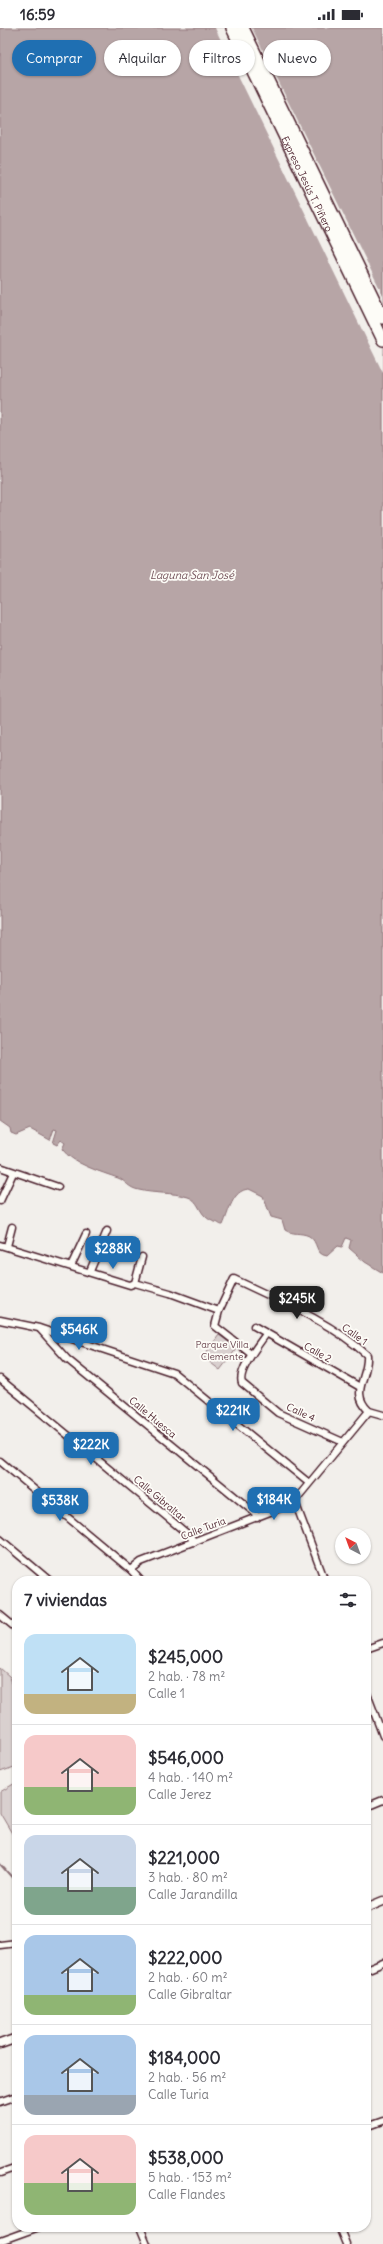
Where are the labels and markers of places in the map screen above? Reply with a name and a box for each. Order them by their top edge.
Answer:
pin: $288K [85,1236,141,1270]
pin: $245K [269,1286,325,1320]
pin: $546K [51,1317,107,1351]
pin: $221K [205,1398,261,1432]
pin: $222K [63,1432,119,1466]
pin: $184K [246,1487,302,1521]
pin: $538K [32,1488,88,1522]

